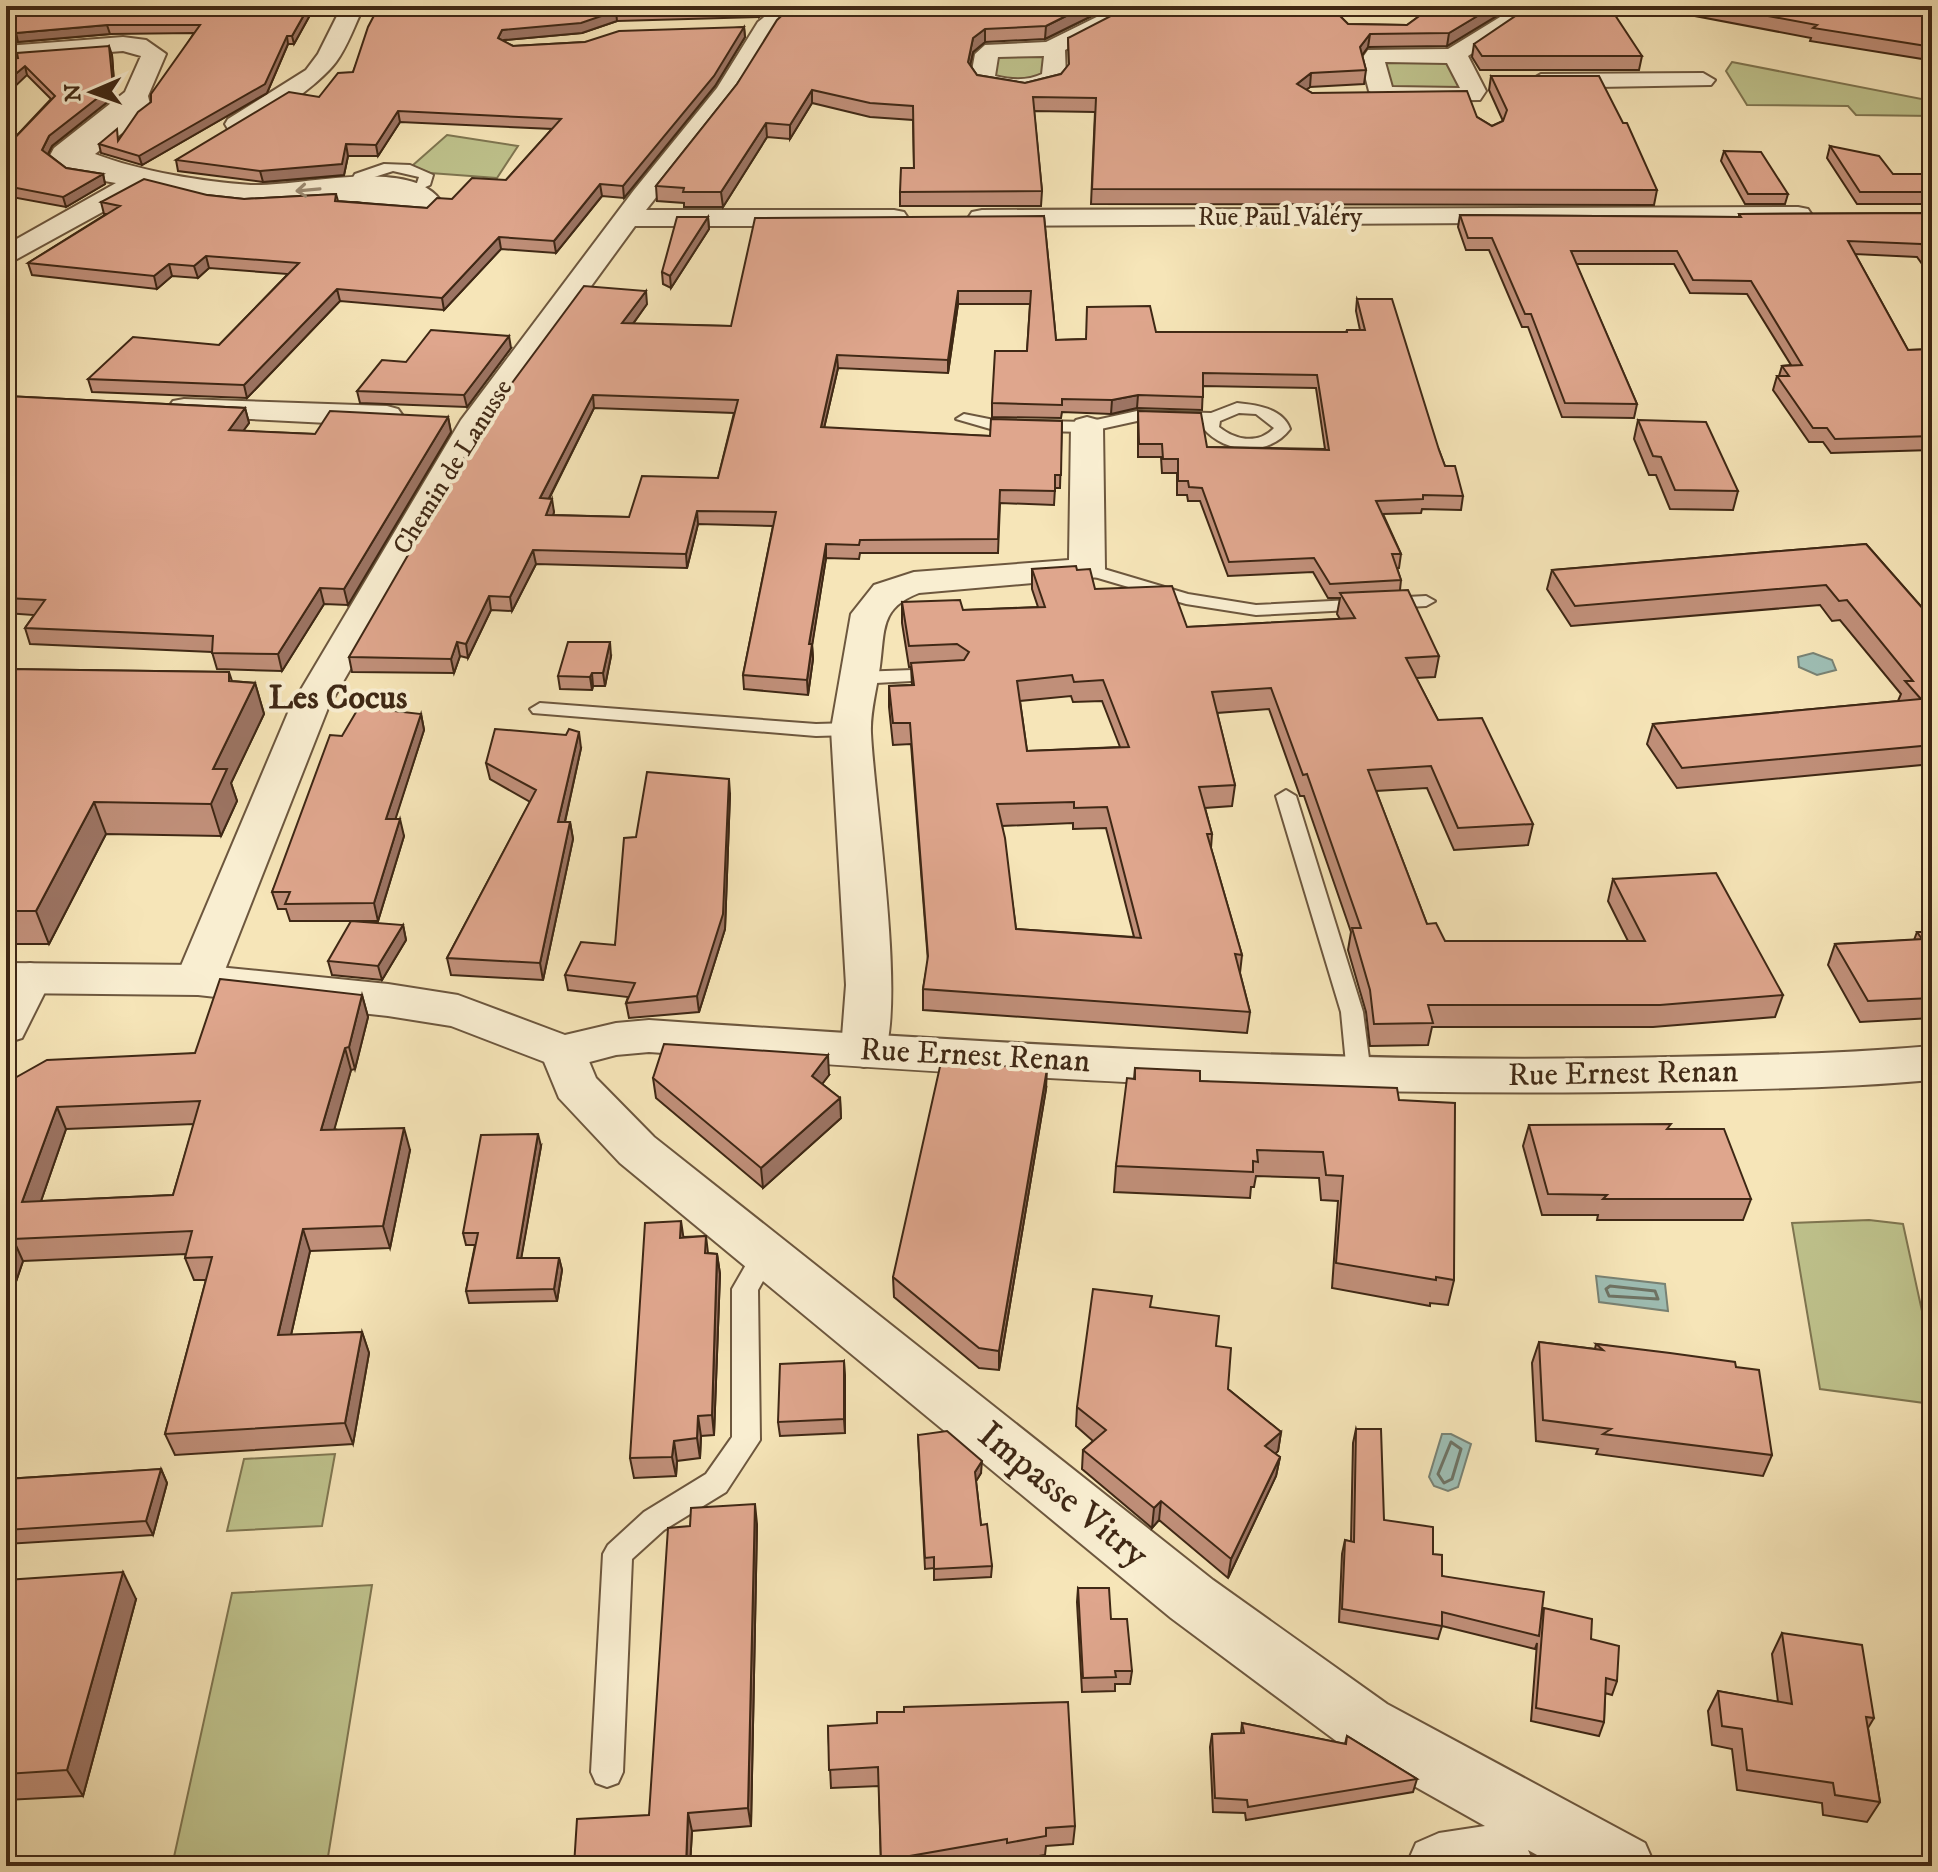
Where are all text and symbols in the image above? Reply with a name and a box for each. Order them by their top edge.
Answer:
north arrow [52,52,132,132]
text: N [60,83,87,102]
one-way arrow [295,182,322,197]
street label: Rue Paul Valéry [1198,201,1363,234]
street label: Chemin de Lanusse [386,373,520,561]
district label: Les Cocus [269,677,407,719]
street label: Rue Ernest Renan [859,1030,1091,1082]
street label: Rue Ernest Renan [1507,1052,1739,1096]
street label: Impasse Vitry [968,1411,1159,1579]

